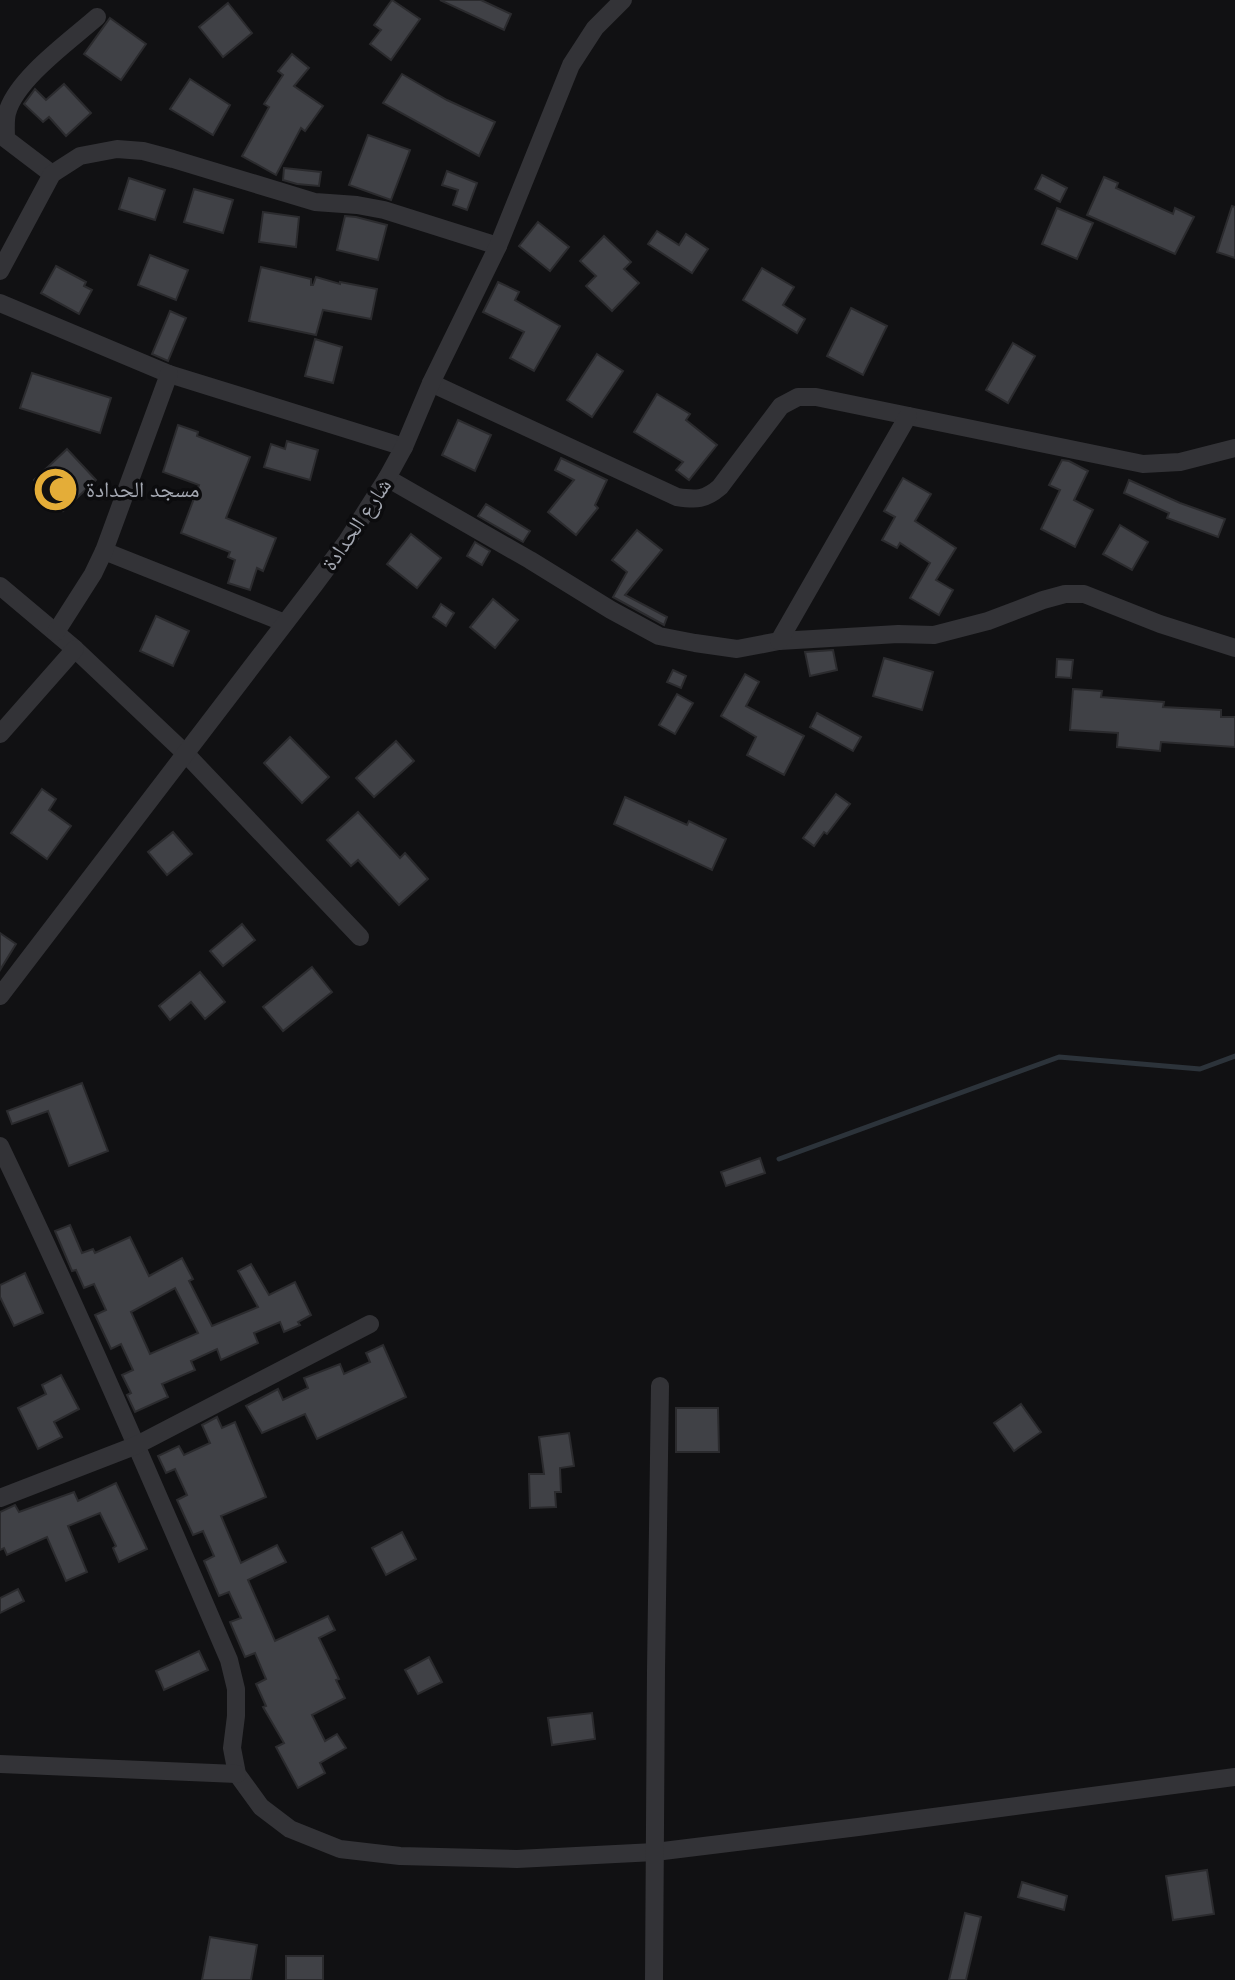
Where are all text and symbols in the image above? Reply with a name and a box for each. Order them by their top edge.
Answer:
mosque icon: مسجد الحدادة [31,465,79,513]
street label: شارع الحدادة [316,473,397,576]
place label: مسجد الحدادة [86,476,200,502]

